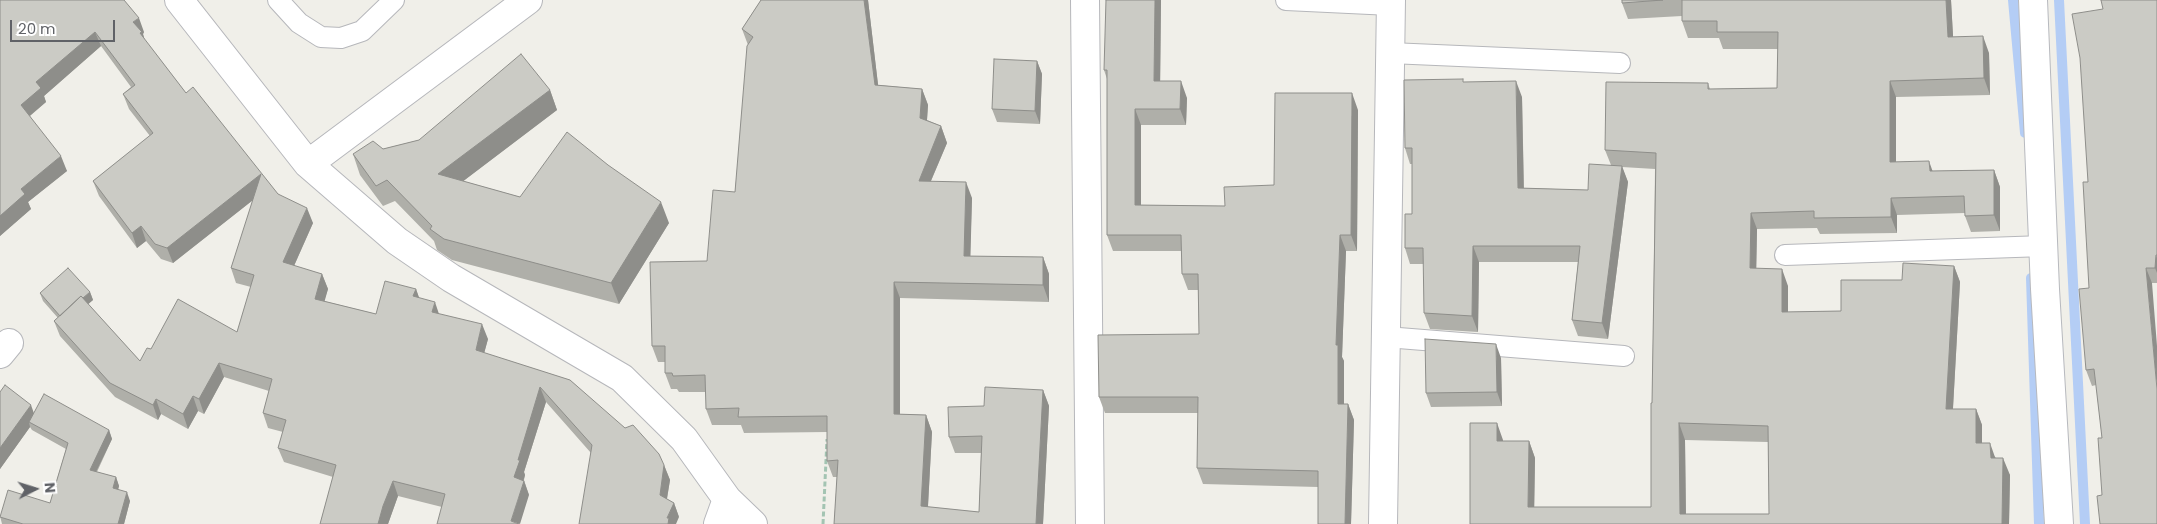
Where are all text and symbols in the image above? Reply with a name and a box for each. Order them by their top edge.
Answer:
scale bar [12,10,118,42]
text: 20 m [18,18,56,39]
north arrow [10,464,60,514]
text: N [40,482,60,494]

